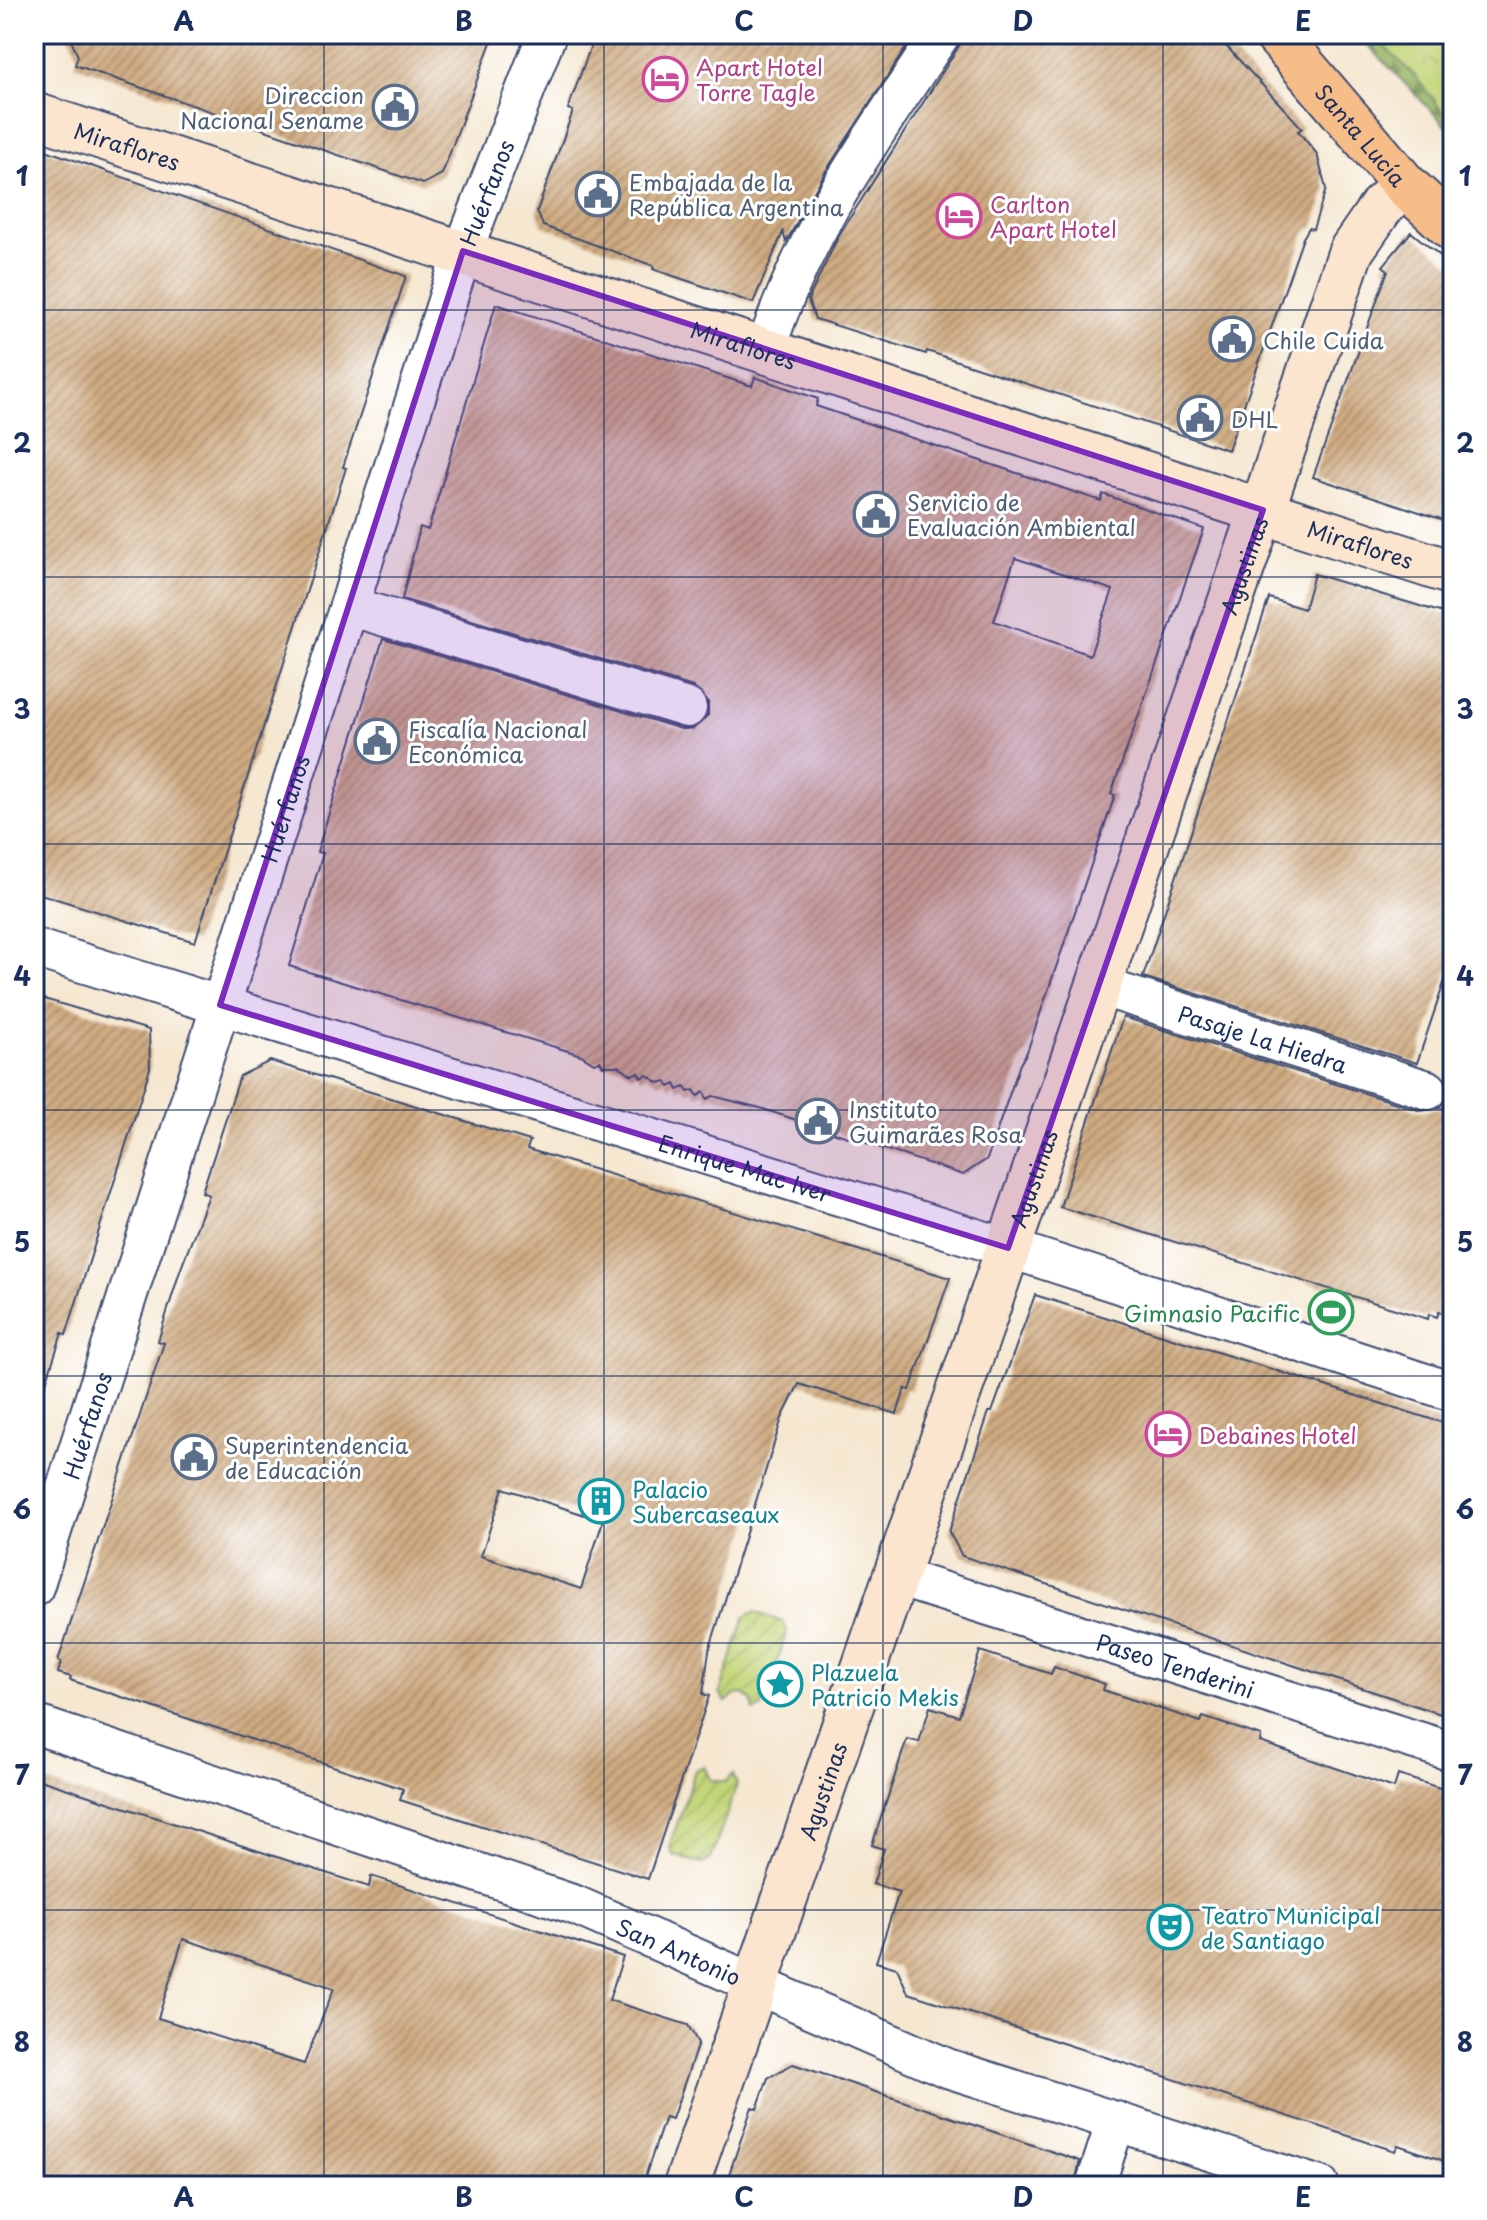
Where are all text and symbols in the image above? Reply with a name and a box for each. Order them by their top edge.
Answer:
text: A [174,1,194,40]
text: B [455,1,473,40]
text: C [734,1,754,40]
text: D [1013,1,1033,40]
text: E [1295,1,1311,40]
place label: Apart Hotel Torre Tagle [696,50,823,108]
hotel icon: Apart Hotel Torre Tagle [641,55,689,103]
street label: Santa Lucía [1308,76,1415,193]
place label: Direccion Nacional Sename [180,78,364,136]
public building icon: Direccion Nacional Sename [371,83,419,131]
street label: Miraflores [70,113,184,178]
street label: Huérfanos [450,134,521,250]
text: 1 [16,156,28,195]
text: 1 [1459,156,1471,195]
place label: Embajada de la República Argentina [629,165,844,223]
public building icon: Embajada de la República Argentina [574,170,622,218]
place label: Carlton Apart Hotel [990,187,1117,245]
hotel icon: Carlton Apart Hotel [935,192,983,240]
street label: Miraflores [687,312,801,377]
public building icon: Chile Cuida [1208,315,1256,363]
place label: Chile Cuida [1263,323,1384,356]
public building icon: DHL [1176,394,1224,442]
place label: DHL [1231,402,1278,435]
text: 2 [13,423,31,462]
text: 2 [1456,423,1474,462]
place label: Servicio de Evaluación Ambiental [907,485,1136,543]
public building icon: Servicio de Evaluación Ambiental [852,490,900,538]
street label: Miraflores [1303,511,1418,576]
street label: Agustinas [1211,512,1275,619]
text: 3 [13,689,31,728]
text: 3 [1456,689,1474,728]
place label: Fiscalía Nacional Económica [408,712,587,770]
public building icon: Fiscalía Nacional Económica [353,717,401,765]
street label: Huérfanos [251,750,317,866]
text: 4 [13,956,31,995]
text: 4 [1456,956,1474,995]
street label: Pasaje La Hiedra [1174,996,1352,1080]
place label: Instituto Guimarães Rosa [849,1092,1023,1150]
public building icon: Instituto Guimarães Rosa [794,1097,842,1145]
street label: Agustinas [1000,1124,1065,1231]
street label: Enrique Mac Iver [655,1125,835,1209]
text: 5 [14,1222,30,1261]
text: 5 [1457,1222,1473,1261]
sports icon: Gimnasio Pacific [1307,1288,1355,1336]
place label: Gimnasio Pacific [1124,1296,1300,1329]
street label: Huérfanos [53,1367,119,1483]
hotel icon: Debaines Hotel [1144,1410,1192,1458]
place label: Debaines Hotel [1199,1418,1357,1451]
place label: Superintendencia de Educación [225,1428,409,1486]
public building icon: Superintendencia de Educación [170,1433,218,1481]
place label: Palacio Subercaseaux [632,1472,779,1530]
building icon: Palacio Subercaseaux [577,1477,625,1525]
text: 6 [13,1489,31,1528]
text: 6 [1456,1489,1474,1528]
street label: Paseo Tenderini [1092,1624,1259,1705]
place label: Plazuela Patricio Mekis [811,1655,959,1713]
place icon: Plazuela Patricio Mekis [756,1660,804,1708]
street label: Agustinas [790,1737,854,1844]
text: 7 [15,1755,30,1794]
text: 7 [1458,1755,1473,1794]
place label: Teatro Municipal de Santiago [1201,1898,1380,1956]
theatre icon: Teatro Municipal de Santiago [1146,1903,1194,1951]
street label: San Antonio [611,1909,747,1992]
text: 8 [14,2022,30,2061]
text: 8 [1457,2022,1473,2061]
text: A [174,2177,194,2216]
text: B [455,2177,473,2216]
text: C [734,2177,754,2216]
text: D [1013,2177,1033,2216]
text: E [1295,2177,1311,2216]

